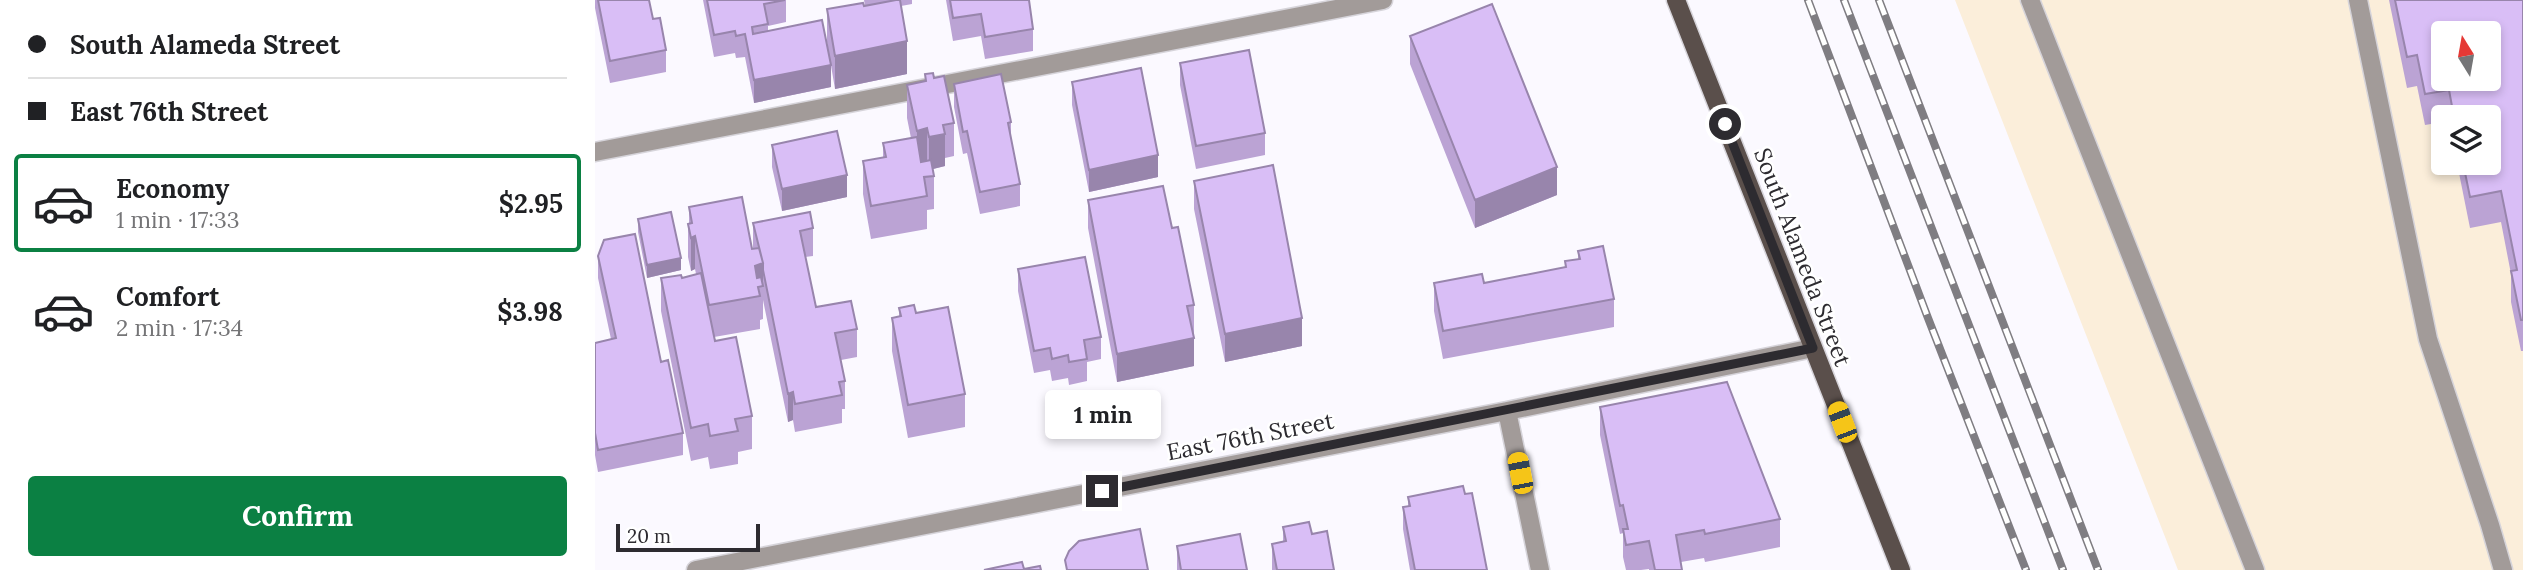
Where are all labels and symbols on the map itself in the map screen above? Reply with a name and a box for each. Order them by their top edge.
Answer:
north arrow [2431,21,2501,91]
route start [1709,108,1741,140]
street label: South Alameda Street [1748,144,1858,370]
callout: 1 min [1044,390,1160,438]
car [1825,399,1860,445]
street label: East 76th Street [1164,406,1336,466]
car [1506,450,1535,496]
route end [1086,475,1118,507]
scale bar [616,521,759,553]

